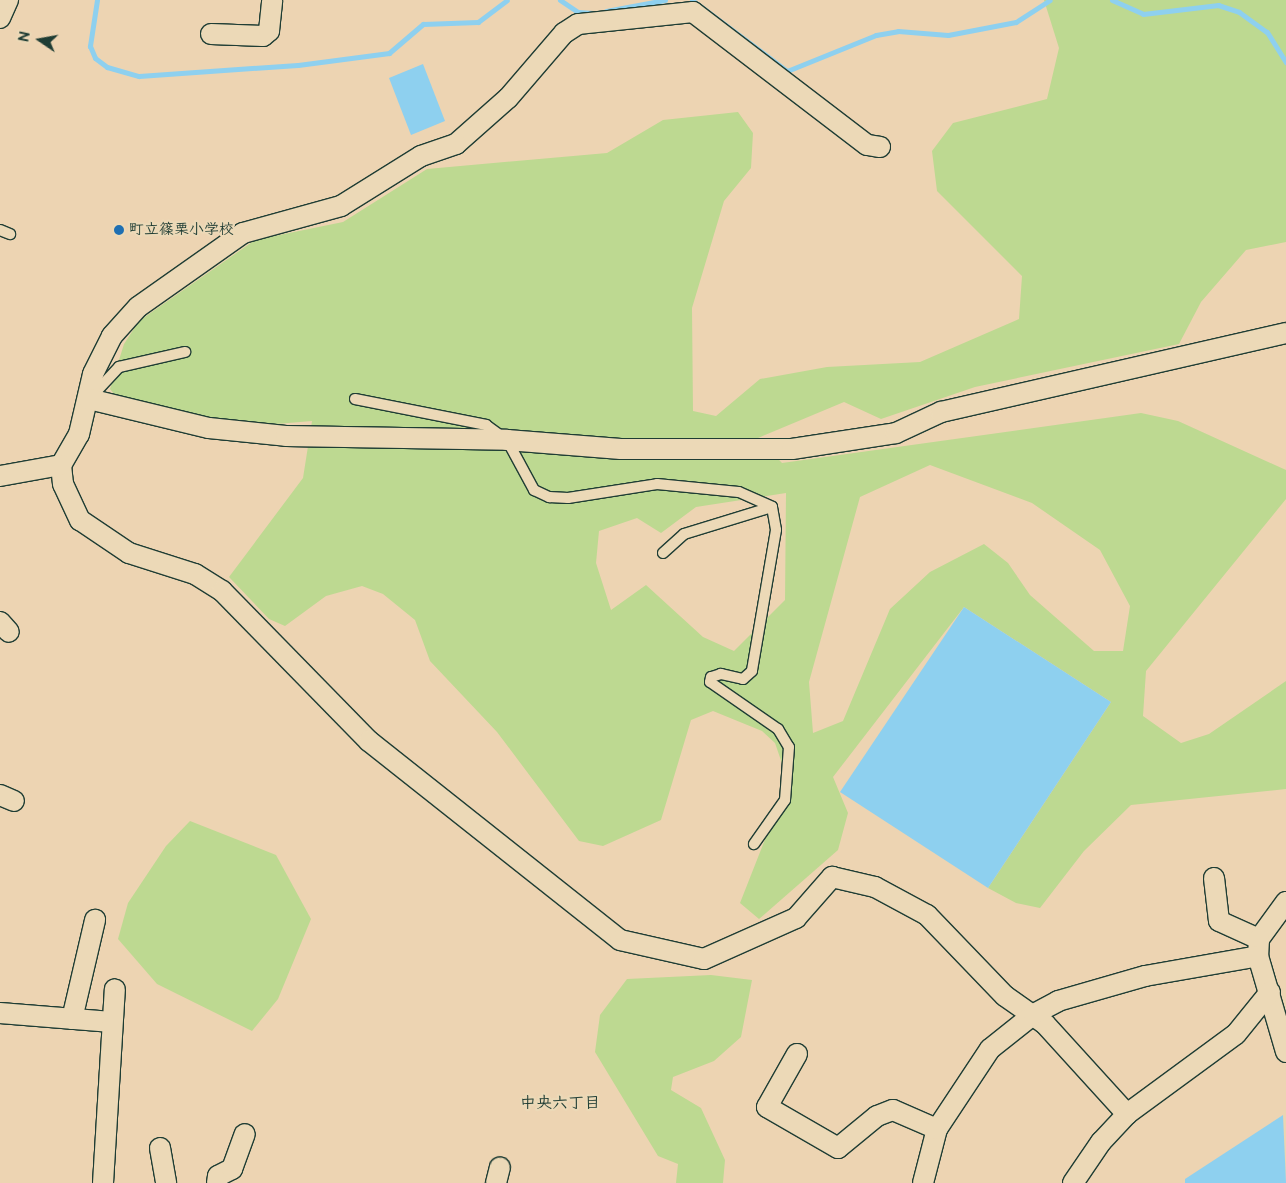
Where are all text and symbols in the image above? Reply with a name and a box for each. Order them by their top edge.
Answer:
north arrow [15,15,65,65]
text: N [15,30,34,44]
place label: 町立篠栗小学校 [129,221,234,239]
marker: 町立篠栗小学校 [113,224,125,236]
district label: 中央六丁目 [520,1094,600,1114]

